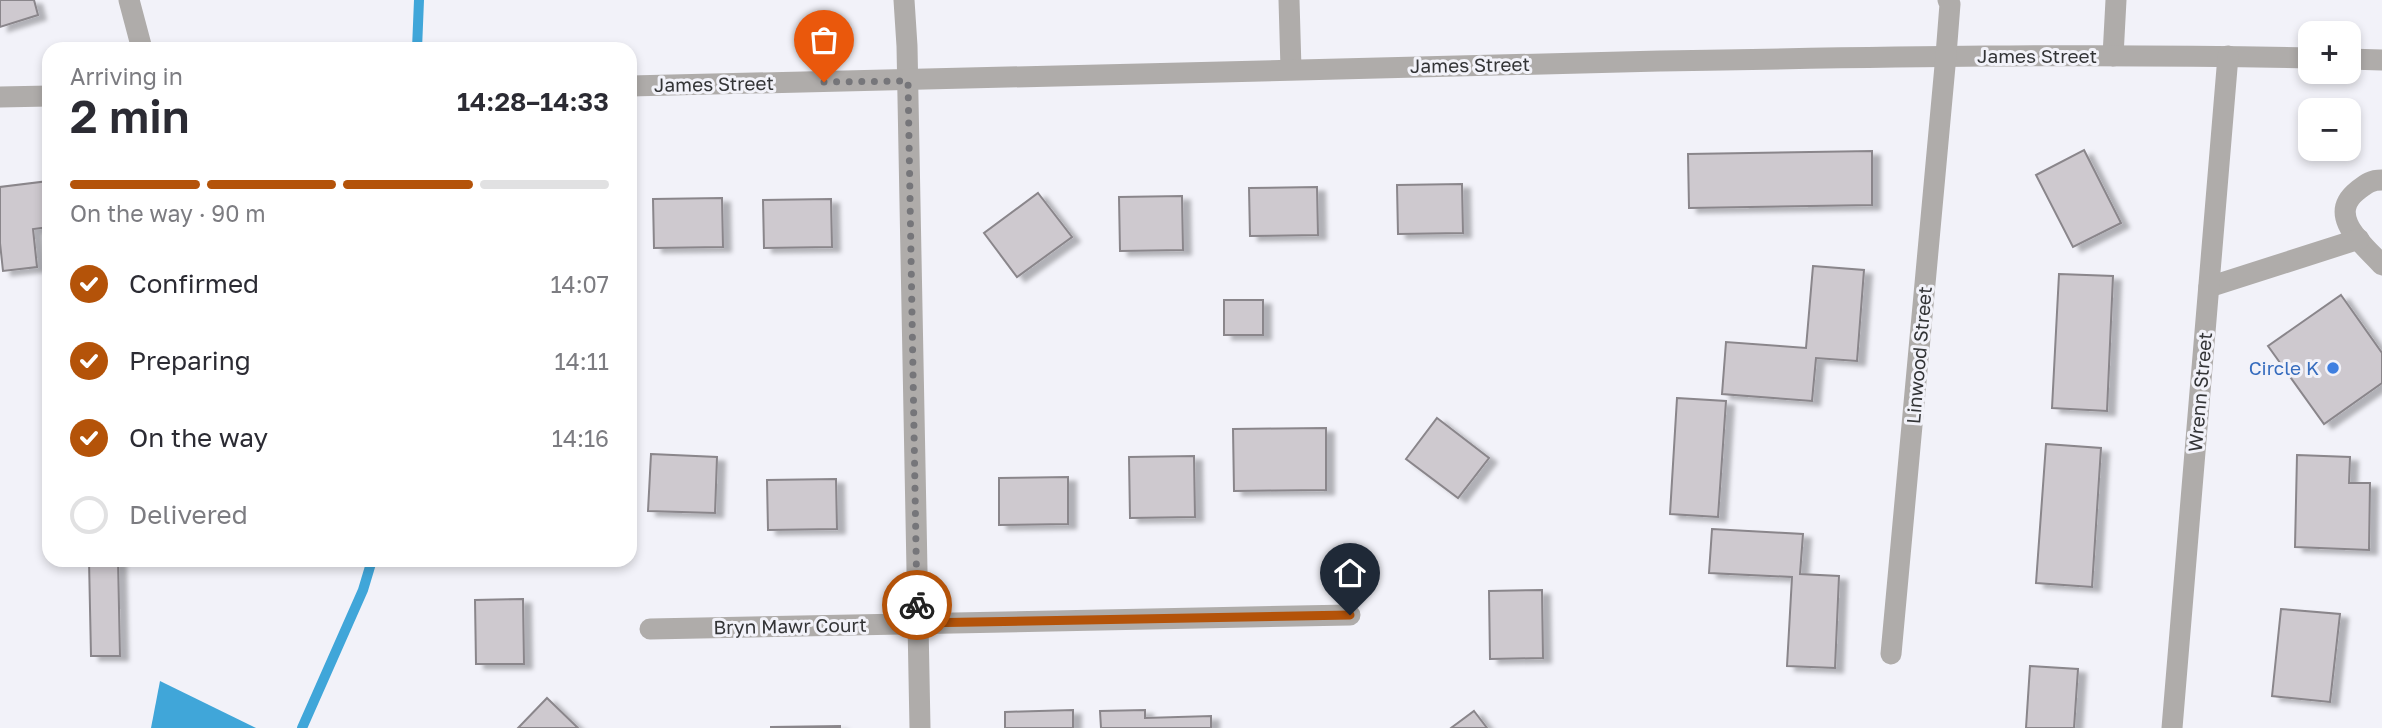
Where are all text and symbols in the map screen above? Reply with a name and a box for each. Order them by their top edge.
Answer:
pin [794,10,854,82]
icon: bag [805,21,843,59]
map controls [2298,21,2361,161]
button: + [2298,21,2361,84]
street label: James Street [1977,44,2097,67]
street label: James Street [1410,52,1530,77]
text: Arriving in [70,62,183,90]
street label: James Street [654,71,774,96]
text: 14:28–14:33 [457,86,609,117]
text: 2 min [70,88,190,143]
button: − [2298,98,2361,161]
text: On the way · 90 m [70,199,266,227]
icon: check [70,265,108,303]
text: Confirmed [129,268,259,299]
text: 14:07 [550,270,609,298]
street label: Linwood Street [1901,285,1936,425]
street label: Wrenn Street [2183,331,2216,453]
icon: check [70,342,108,380]
text: Preparing [129,345,251,376]
text: 14:11 [555,347,609,375]
place label: Circle K [2249,356,2319,379]
marker: Circle K [2325,360,2341,376]
icon: check [70,419,108,457]
text: On the way [129,422,268,453]
text: 14:16 [552,424,609,452]
text: Delivered [129,499,248,530]
pin [1320,543,1380,615]
icon: home [1331,554,1369,592]
courier [882,570,952,640]
icon: bike [898,586,936,624]
street label: Bryn Mawr Court [713,613,867,638]

